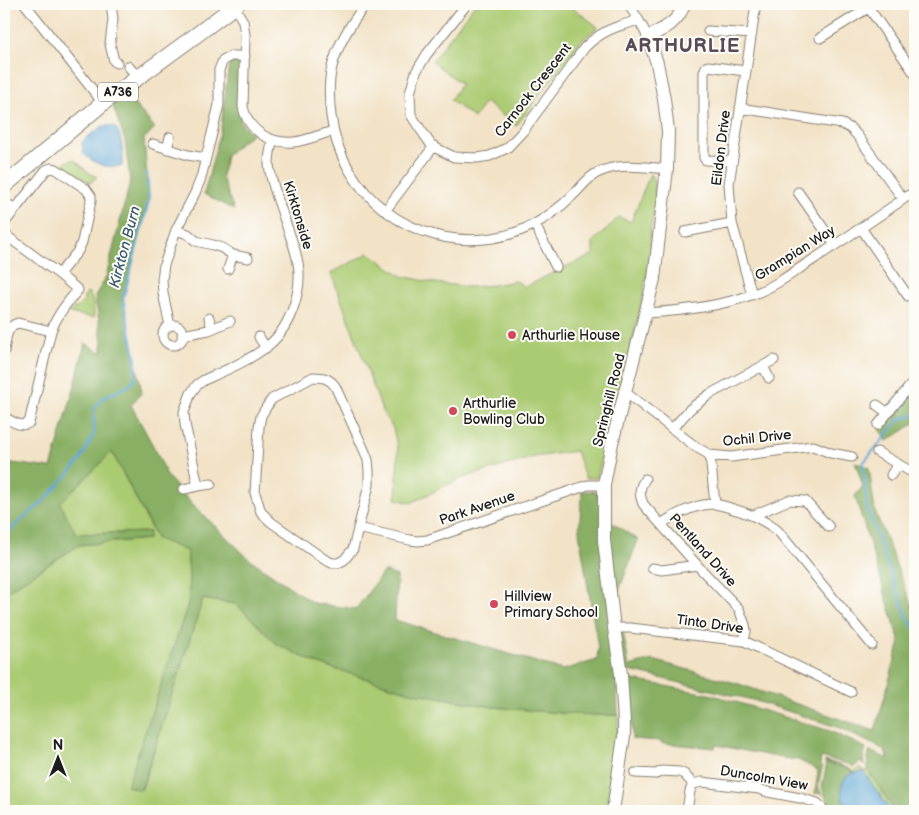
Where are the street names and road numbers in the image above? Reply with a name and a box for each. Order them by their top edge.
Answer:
street label: Carnock Crescent [491,39,575,140]
road number: A736 [98,82,138,101]
street label: Eildon Drive [708,109,734,187]
street label: Kirktonside [280,179,316,251]
street label: Grampian Way [752,221,839,284]
street label: Springhill Road [589,351,629,449]
street label: Ochil Drive [722,426,792,450]
street label: Park Avenue [437,487,517,529]
street label: Pentland Drive [666,510,740,590]
street label: Tinto Drive [675,611,745,637]
street label: Duncolm View [719,762,810,794]

